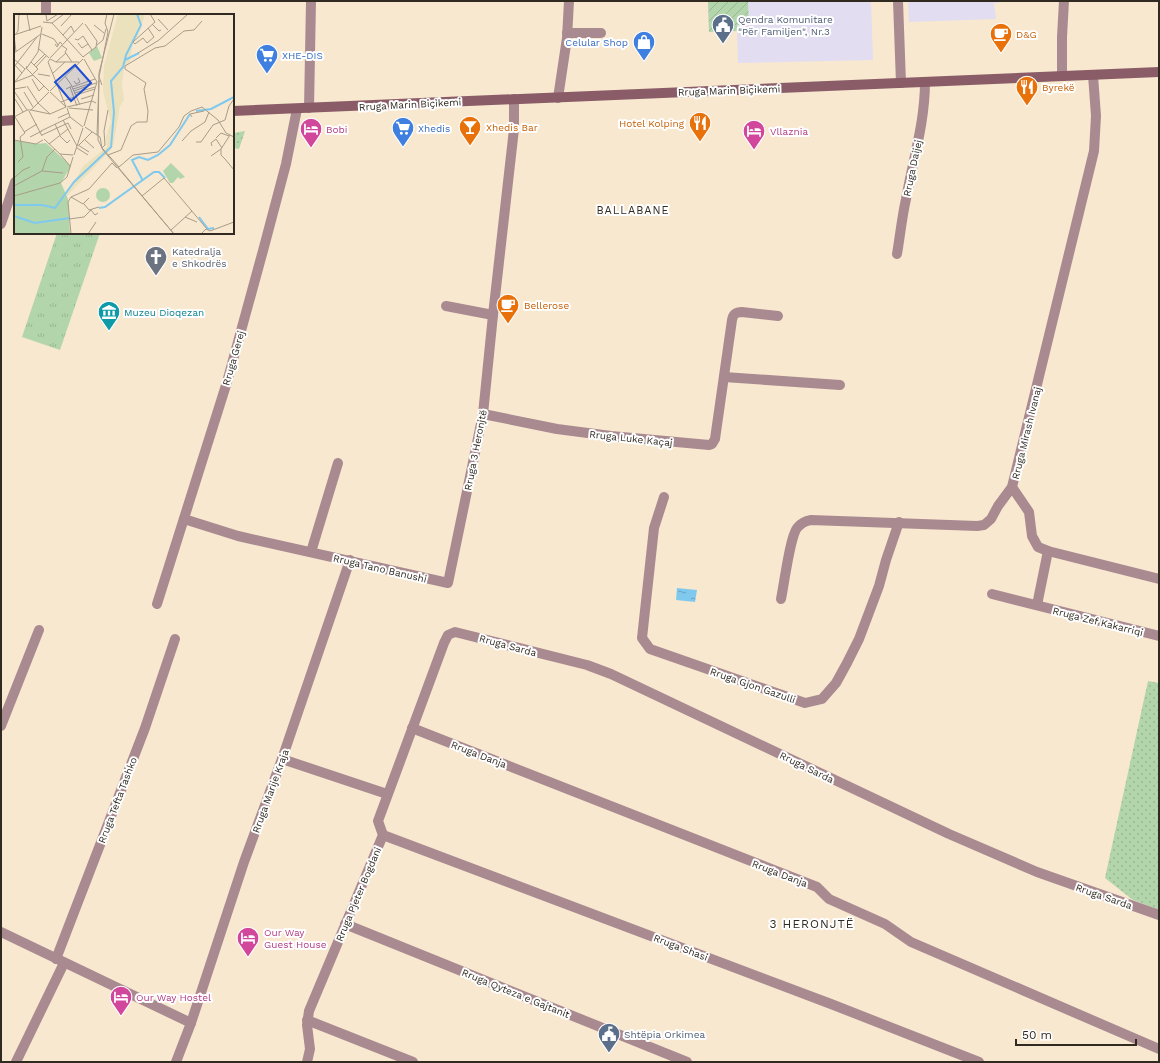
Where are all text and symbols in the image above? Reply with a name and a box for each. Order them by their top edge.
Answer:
public building icon: Qendra Komunitare "Për Familjen", Nr.3 [710,12,736,45]
inset map [14,14,234,234]
place label: Qendra Komunitare "Për Familjen", Nr.3 [738,14,833,37]
cafe icon: D&G [988,21,1014,54]
shop icon: Celular Shop [631,29,657,62]
place label: D&G [1016,29,1037,40]
place label: Celular Shop [565,37,628,48]
supermarket icon: XHE-DIS [254,42,280,75]
place label: XHE-DIS [282,50,323,61]
restaurant icon: Byrekë [1014,74,1040,107]
place label: Byrekë [1042,82,1075,93]
street label: Rruga Marin Biçikemi [678,83,780,98]
street label: Rruga Marin Biçikemi [359,96,461,113]
restaurant icon: Hotel Kolping [687,110,713,143]
bar icon: Xhedis Bar [457,114,483,147]
supermarket icon: Xhedis [390,115,416,148]
hotel icon: Bobi [298,116,324,149]
place label: Hotel Kolping [619,118,685,129]
hotel icon: Vllaznia [741,118,767,151]
place label: Xhedis Bar [486,122,538,133]
place label: Xhedis [418,123,450,134]
place label: Bobi [326,124,347,135]
place label: Vllaznia [770,126,808,137]
street label: Rruga Daijej [901,139,924,197]
district label: BALLABANE [596,204,670,217]
church icon: Katedralja e Shkodrës [143,244,169,277]
place label: Katedralja e Shkodrës [172,246,227,269]
cafe icon: Bellerose [495,292,521,325]
museum icon: Muzeu Dioqezan [96,299,122,332]
place label: Bellerose [524,300,569,311]
place label: Muzeu Dioqezan [124,307,204,318]
street label: Rruga Gerej [220,330,247,387]
street label: Rruga Mirash Ivanaj [1010,386,1043,480]
street label: Rruga 3 Heronjtë [462,409,489,491]
street label: Rruga Luke Kaçaj [589,429,673,448]
street label: Rruga Tano Banushi [332,552,428,585]
street label: Rruga Zef Kakarriqi [1052,605,1144,638]
street label: Rruga Sarda [478,633,538,658]
street label: Rruga Gjon Gazulli [709,666,797,705]
street label: Rruga Danja [450,739,508,770]
street label: Rruga Marije Kraja [250,748,291,835]
street label: Rruga Sarda [778,750,836,785]
street label: Rruga Tefta Tashko [96,756,139,845]
street label: Rruga Pjeter Bogdani [334,845,383,943]
street label: Rruga Danja [751,858,809,889]
street label: Rruga Sarda [1074,882,1134,911]
district label: 3 HERONJTË [770,917,854,931]
hotel icon: Our Way Guest House [235,925,261,958]
place label: Our Way Guest House [264,927,327,950]
street label: Rruga Shasi [652,932,709,963]
street label: Rruga Qyteza e Gajtanit [460,967,572,1020]
hotel icon: Our Way Hostel [108,984,134,1017]
place label: Our Way Hostel [136,992,211,1003]
public building icon: Shtëpia Orkimea [596,1021,622,1054]
scale bar [1016,1021,1136,1047]
text: 50 m [1022,1028,1052,1042]
place label: Shtëpia Orkimea [624,1029,705,1040]

